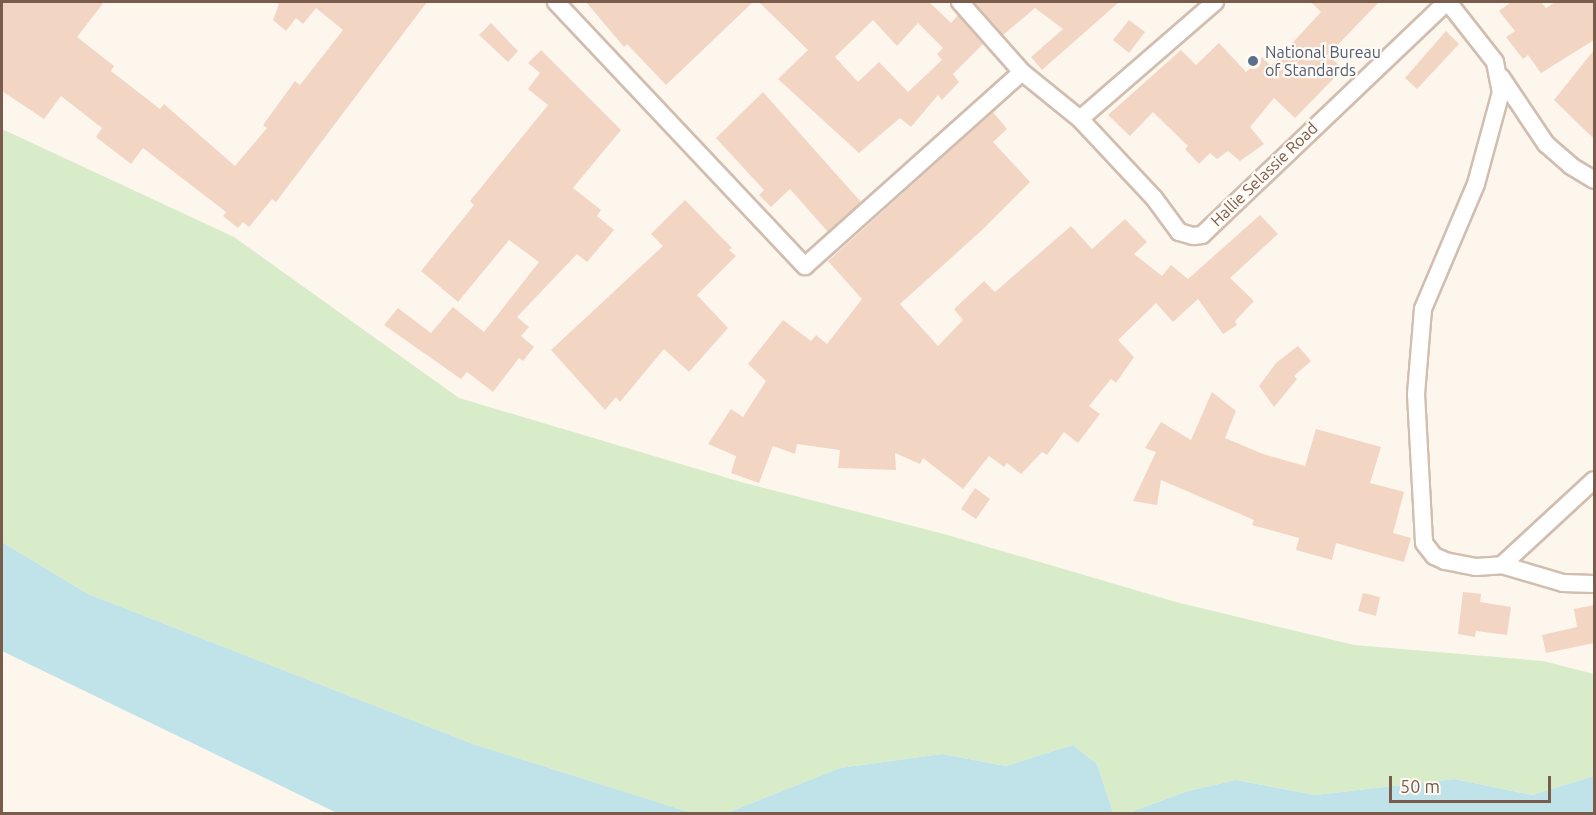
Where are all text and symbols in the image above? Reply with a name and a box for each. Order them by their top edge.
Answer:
place label: National Bureau of Standards [1265,42,1381,80]
marker: National Bureau of Standards [1246,54,1260,68]
street label: Hallie Selassie Road [1207,118,1321,230]
scale bar [1392,764,1554,802]
text: 50 m [1400,776,1440,796]

